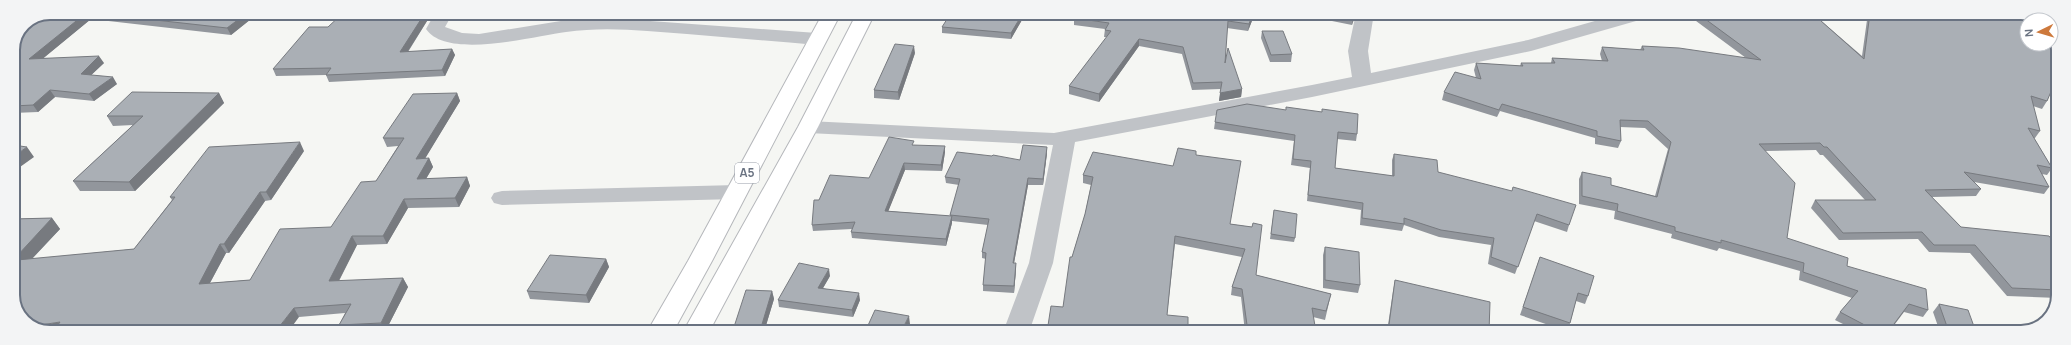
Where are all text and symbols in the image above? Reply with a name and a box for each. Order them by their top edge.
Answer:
north arrow [2019,12,2059,52]
text: N [2021,28,2036,38]
road number: A5 [735,163,759,183]

